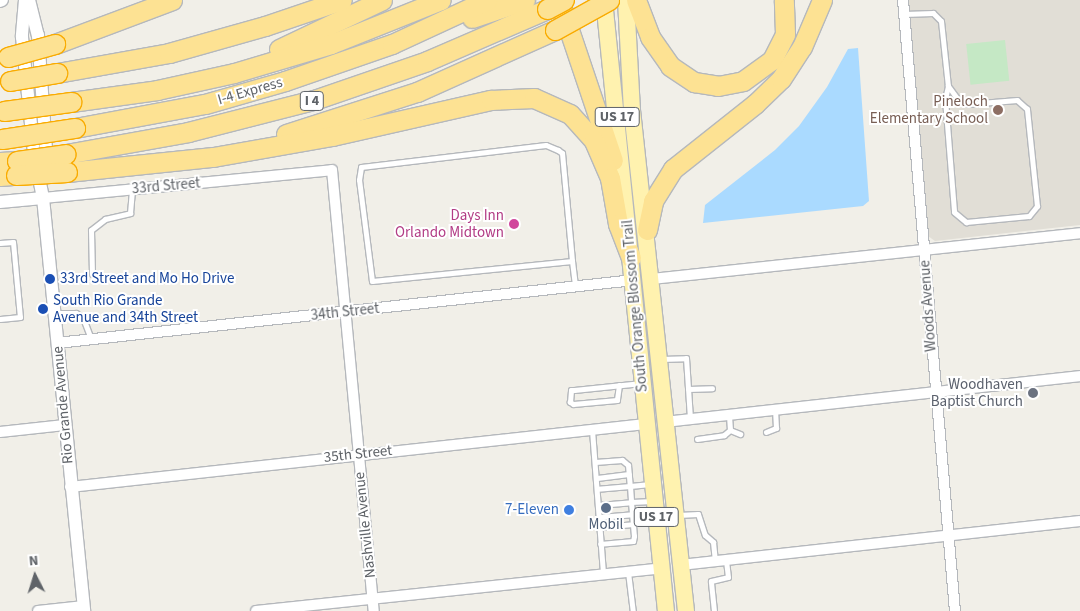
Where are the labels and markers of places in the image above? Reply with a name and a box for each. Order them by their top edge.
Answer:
place label: Pineloch Elementary School [870,92,988,127]
marker: Pineloch Elementary School [992,104,1004,116]
place label: Days Inn Orlando Midtown [395,206,504,241]
marker: Days Inn Orlando Midtown [508,218,520,230]
place label: 33rd Street and Mo Ho Drive [60,270,234,288]
marker: 33rd Street and Mo Ho Drive [44,273,56,285]
place label: South Rio Grande Avenue and 34th Street [53,291,198,326]
marker: South Rio Grande Avenue and 34th Street [37,303,49,315]
place label: Woodhaven Baptist Church [931,375,1023,410]
marker: Woodhaven Baptist Church [1027,387,1039,399]
place label: 7-Eleven [505,501,559,519]
marker: Mobil [600,502,612,514]
marker: 7-Eleven [563,504,575,516]
place label: Mobil [589,516,623,534]

